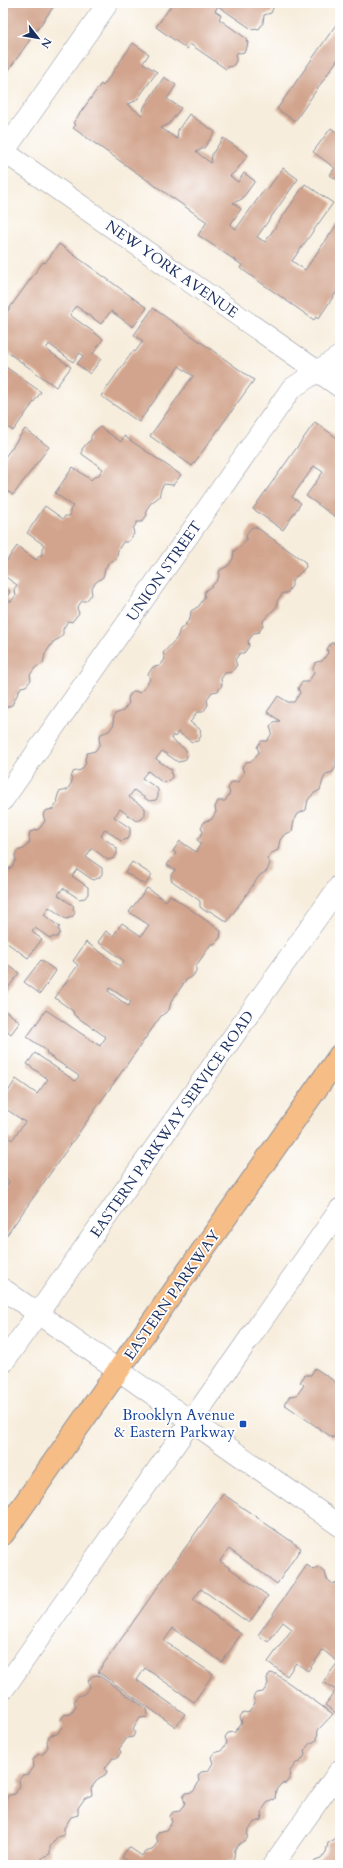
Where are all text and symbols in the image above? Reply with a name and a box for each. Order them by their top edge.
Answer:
north arrow [18,18,58,58]
text: N [37,35,55,51]
street label: NEW YORK AVENUE [102,216,242,322]
street label: UNION STREET [122,517,206,625]
street label: EASTERN PARKWAY SERVICE ROAD [86,1007,258,1241]
street label: EASTERN PARKWAY [120,1225,225,1364]
place label: Brooklyn Avenue & Eastern Parkway [114,1405,235,1442]
marker: Brooklyn Avenue & Eastern Parkway [238,1419,248,1429]

